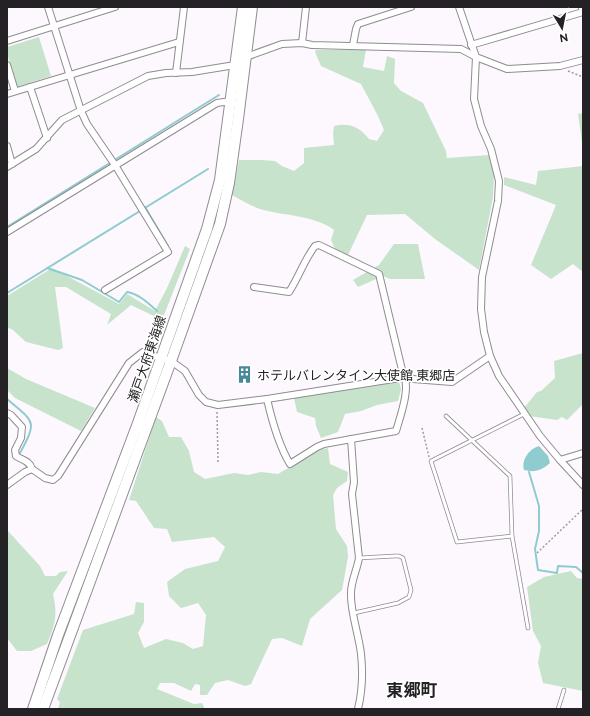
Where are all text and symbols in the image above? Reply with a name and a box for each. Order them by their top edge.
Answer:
north arrow [542,8,582,48]
text: N [558,30,569,44]
street label: 瀬戸大府東海線 [125,314,169,404]
building icon: ホテルバレンタイン大使館 東郷店 [234,365,254,385]
place label: ホテルバレンタイン大使館 東郷店 [257,368,455,383]
district label: 東郷町 [387,680,438,700]

